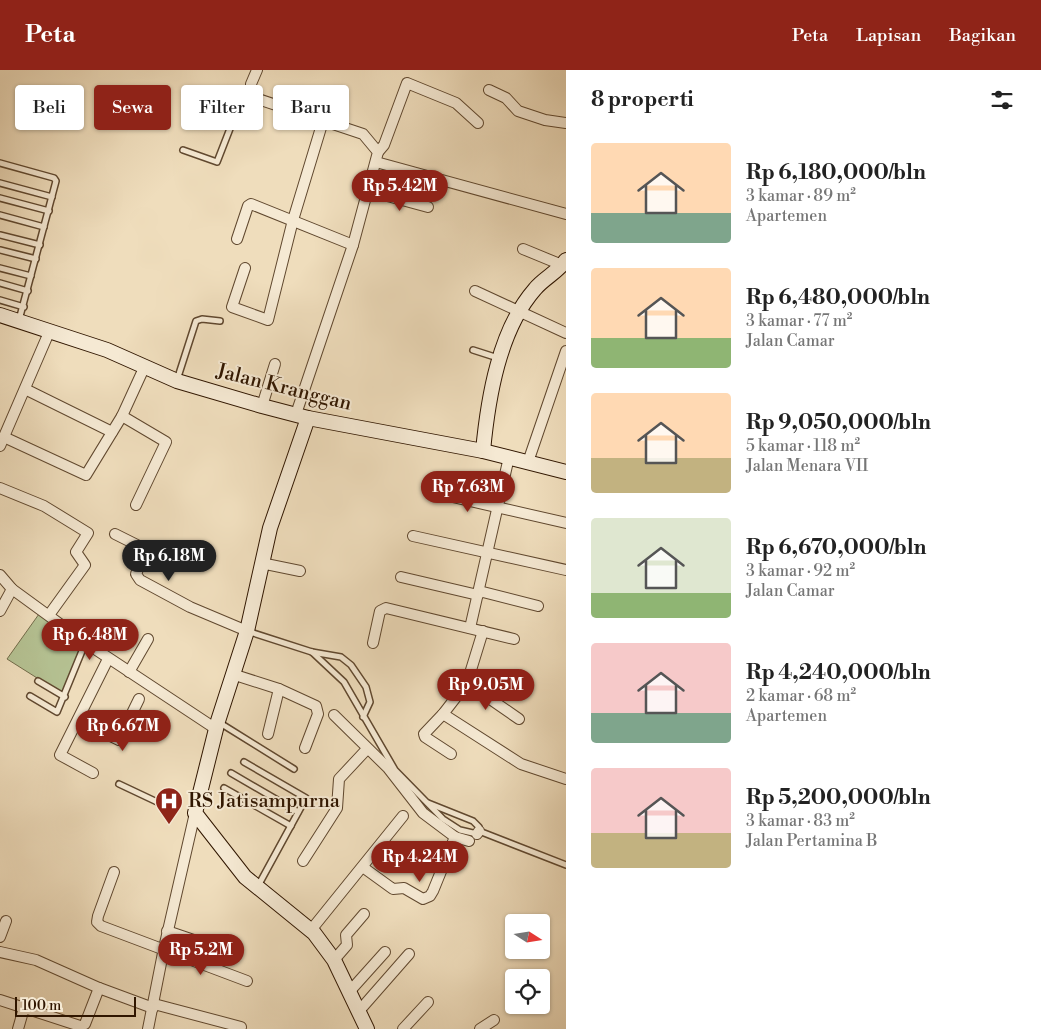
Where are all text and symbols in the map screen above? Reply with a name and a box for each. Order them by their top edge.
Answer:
text: Peta [25,20,75,50]
text: Peta [792,24,828,47]
text: Lapisan [856,24,921,47]
text: Bagikan [949,24,1016,47]
chip: Beli [15,85,84,130]
chip: Sewa [94,85,171,130]
chip: Filter [181,85,263,130]
chip: Baru [273,85,349,130]
icon: filters [988,86,1016,114]
text: 8 properti [591,87,694,113]
text: Rp 6,180,000/bln [746,160,926,186]
icon: home [631,163,691,223]
pin: Rp 5.42M [348,170,452,212]
text: Rp 5.42M [363,176,437,196]
text: 3 kamar · 89 m² [746,186,856,206]
text: Apartemen [746,206,827,226]
text: Rp 6,480,000/bln [746,285,930,311]
icon: home [631,288,691,348]
text: 3 kamar · 77 m² [746,311,852,331]
text: Jalan Camar [746,331,835,351]
street label: Jalan Kranggan [213,359,354,417]
text: Rp 9,050,000/bln [746,410,931,436]
icon: home [631,413,691,473]
text: 5 kamar · 118 m² [746,436,860,456]
text: Jalan Menara VII [746,456,868,476]
pin: Rp 7.63M [416,470,520,513]
text: Rp 7.63M [432,477,504,497]
text: Rp 6,670,000/bln [746,535,926,561]
icon: home [631,538,691,598]
pin: Rp 6.18M [117,540,221,582]
text: Rp 6.18M [133,546,205,566]
text: 3 kamar · 92 m² [746,561,855,581]
text: Jalan Camar [746,581,835,601]
pin: Rp 6.48M [38,618,142,661]
text: Rp 6.48M [53,625,127,645]
text: Rp 4,240,000/bln [746,660,931,686]
icon: home [631,663,691,723]
pin: Rp 9.05M [434,668,538,711]
text: Rp 9.05M [448,675,524,695]
text: 2 kamar · 68 m² [746,686,856,706]
text: Apartemen [746,706,827,726]
pin: Rp 6.67M [71,710,175,752]
text: Rp 6.67M [87,716,159,736]
text: Rp 5,200,000/bln [746,785,931,811]
hospital icon: RS Jatisampurna [154,786,184,825]
icon: home [631,788,691,848]
place label: RS Jatisampurna [188,789,341,814]
text: 3 kamar · 83 m² [746,811,855,831]
text: Jalan Pertamina B [746,831,877,851]
pin: Rp 4.24M [368,840,472,883]
text: Rp 4.24M [382,847,458,867]
north arrow [505,914,550,959]
map controls [505,914,550,1014]
pin: Rp 5.2M [155,934,247,976]
text: Rp 5.2M [169,940,233,960]
button: locate [505,969,550,1014]
scale bar [15,994,136,1017]
text: 100 m [22,997,61,1015]

